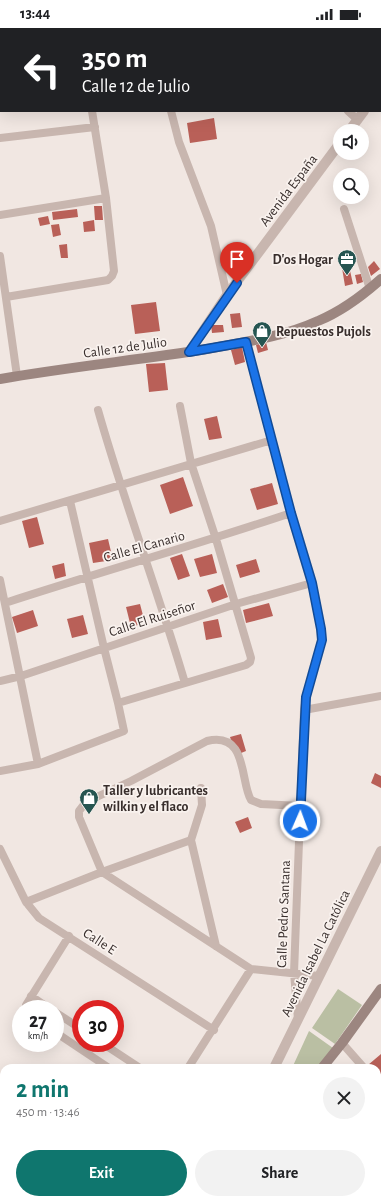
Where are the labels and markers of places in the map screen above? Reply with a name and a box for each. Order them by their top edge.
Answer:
pin [220,242,254,283]
office icon: D'os Hogar [336,248,358,276]
place label: D'os Hogar [272,253,333,267]
shop icon: Repuestos Pujols [251,320,273,348]
place label: Repuestos Pujols [276,325,371,339]
place label: Taller y lubricantes wilkin y el flaco [103,784,208,814]
shop icon: Taller y lubricantes wilkin y el flaco [78,787,100,815]

